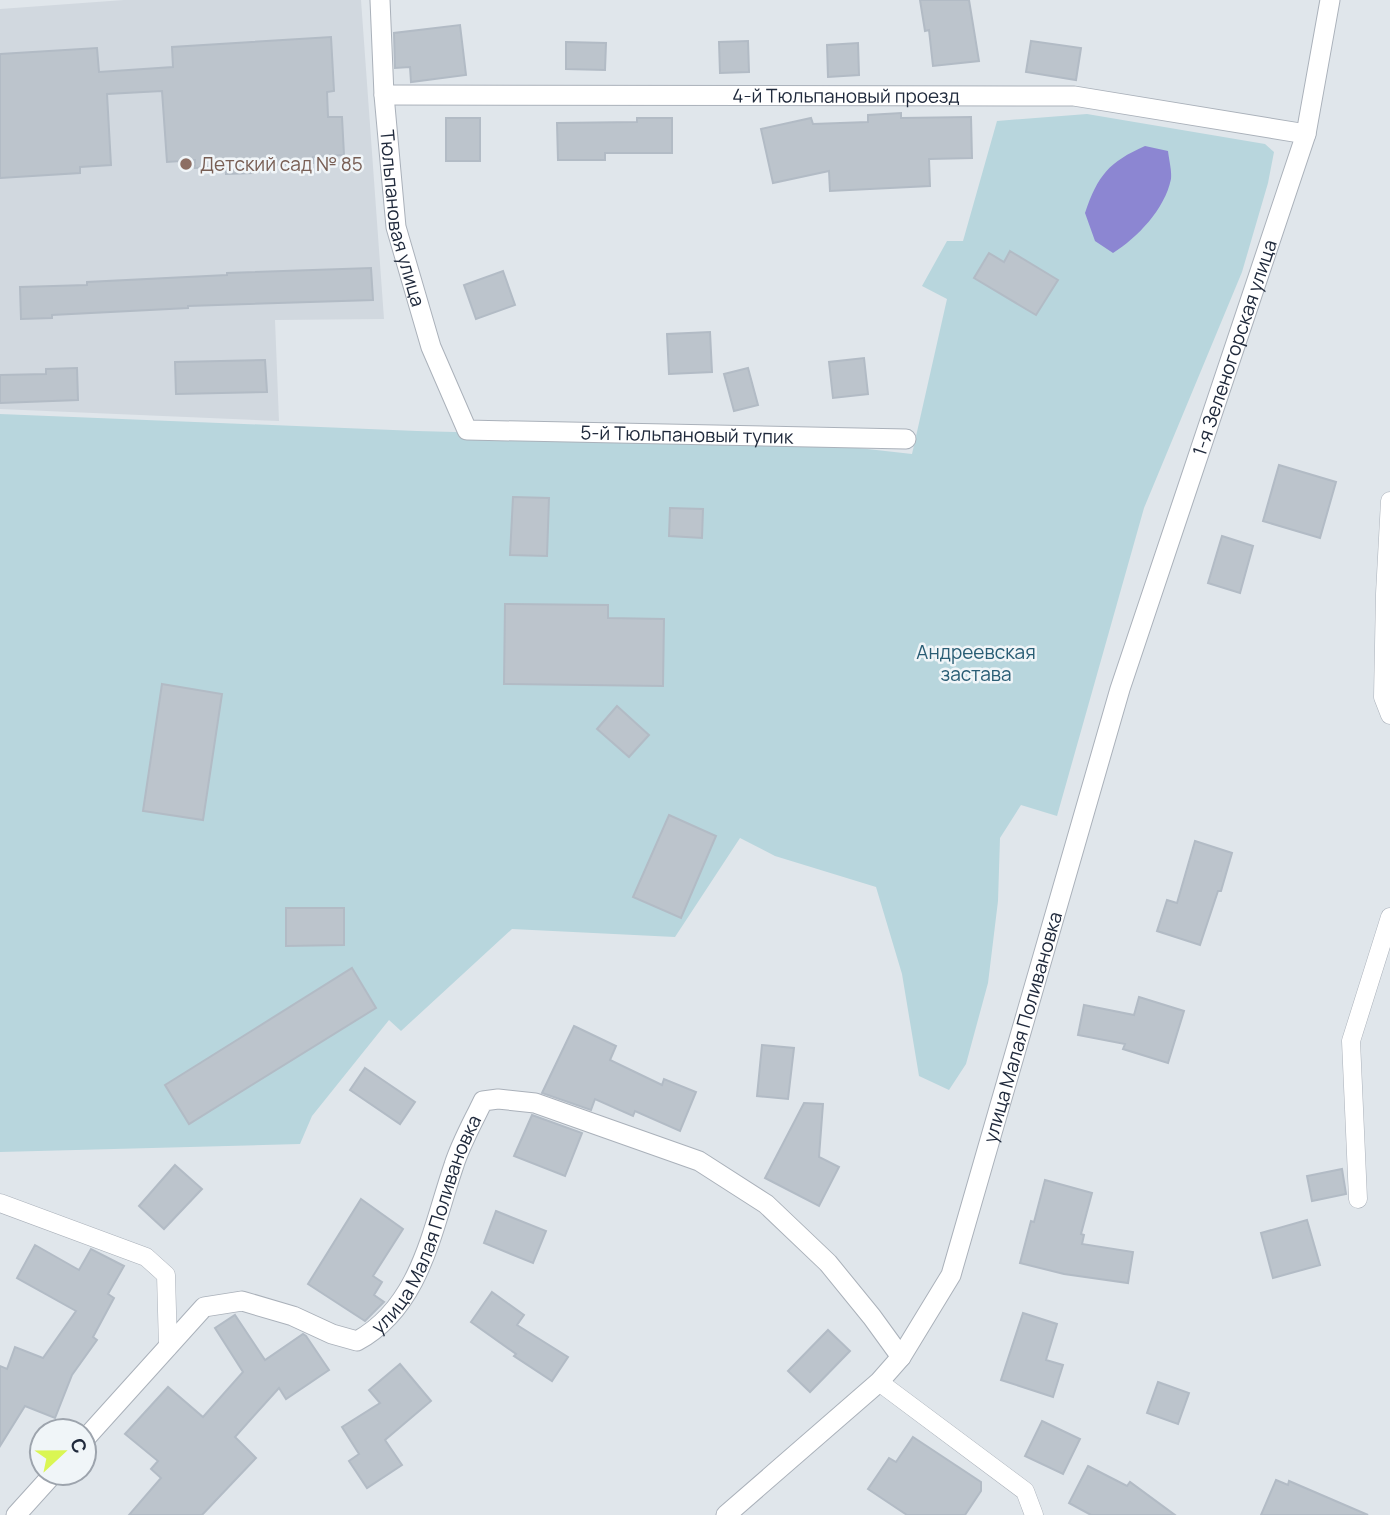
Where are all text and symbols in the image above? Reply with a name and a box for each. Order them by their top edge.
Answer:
street label: 4-й Тюльпановый проезд [732,83,960,109]
street label: Тюльпановая улица [374,129,432,310]
place label: Детский сад № 85 [200,151,363,177]
marker: Детский сад № 85 [178,156,194,172]
street label: 1-я Зеленогорская улица [1186,236,1283,459]
street label: 5-й Тюльпановый тупик [580,419,794,450]
park label: Андреевская застава [916,639,1036,687]
street label: улица Малая Поливановка [977,909,1068,1146]
street label: улица Малая Поливановка [366,1110,487,1340]
north arrow [28,1417,98,1487]
text: С [64,1434,93,1457]

